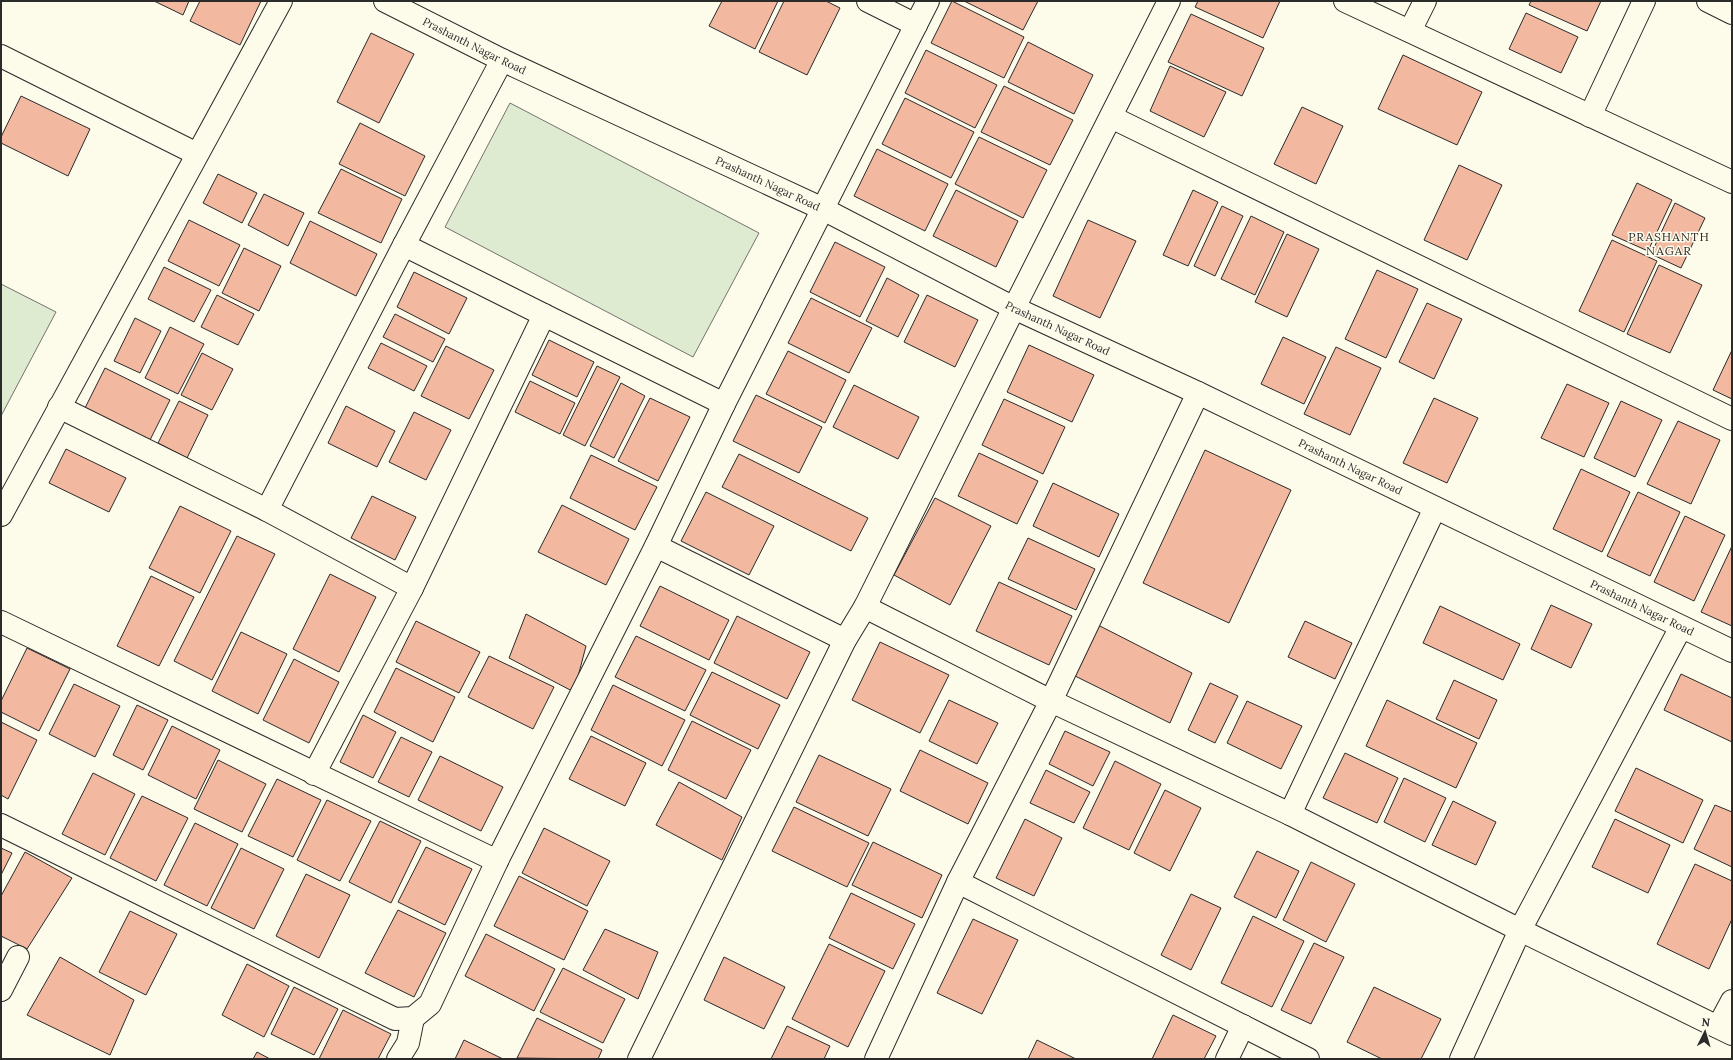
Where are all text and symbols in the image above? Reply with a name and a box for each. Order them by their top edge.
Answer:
street label: Prashanth Nagar Road [420,14,529,77]
street label: Prashanth Nagar Road [713,153,823,214]
district label: PRASHANTH NAGAR [1628,229,1710,258]
street label: Prashanth Nagar Road [1003,298,1112,358]
street label: Prashanth Nagar Road [1296,436,1405,498]
street label: Prashanth Nagar Road [1588,577,1697,639]
north arrow [1685,1012,1725,1052]
text: N [1701,1015,1711,1029]

